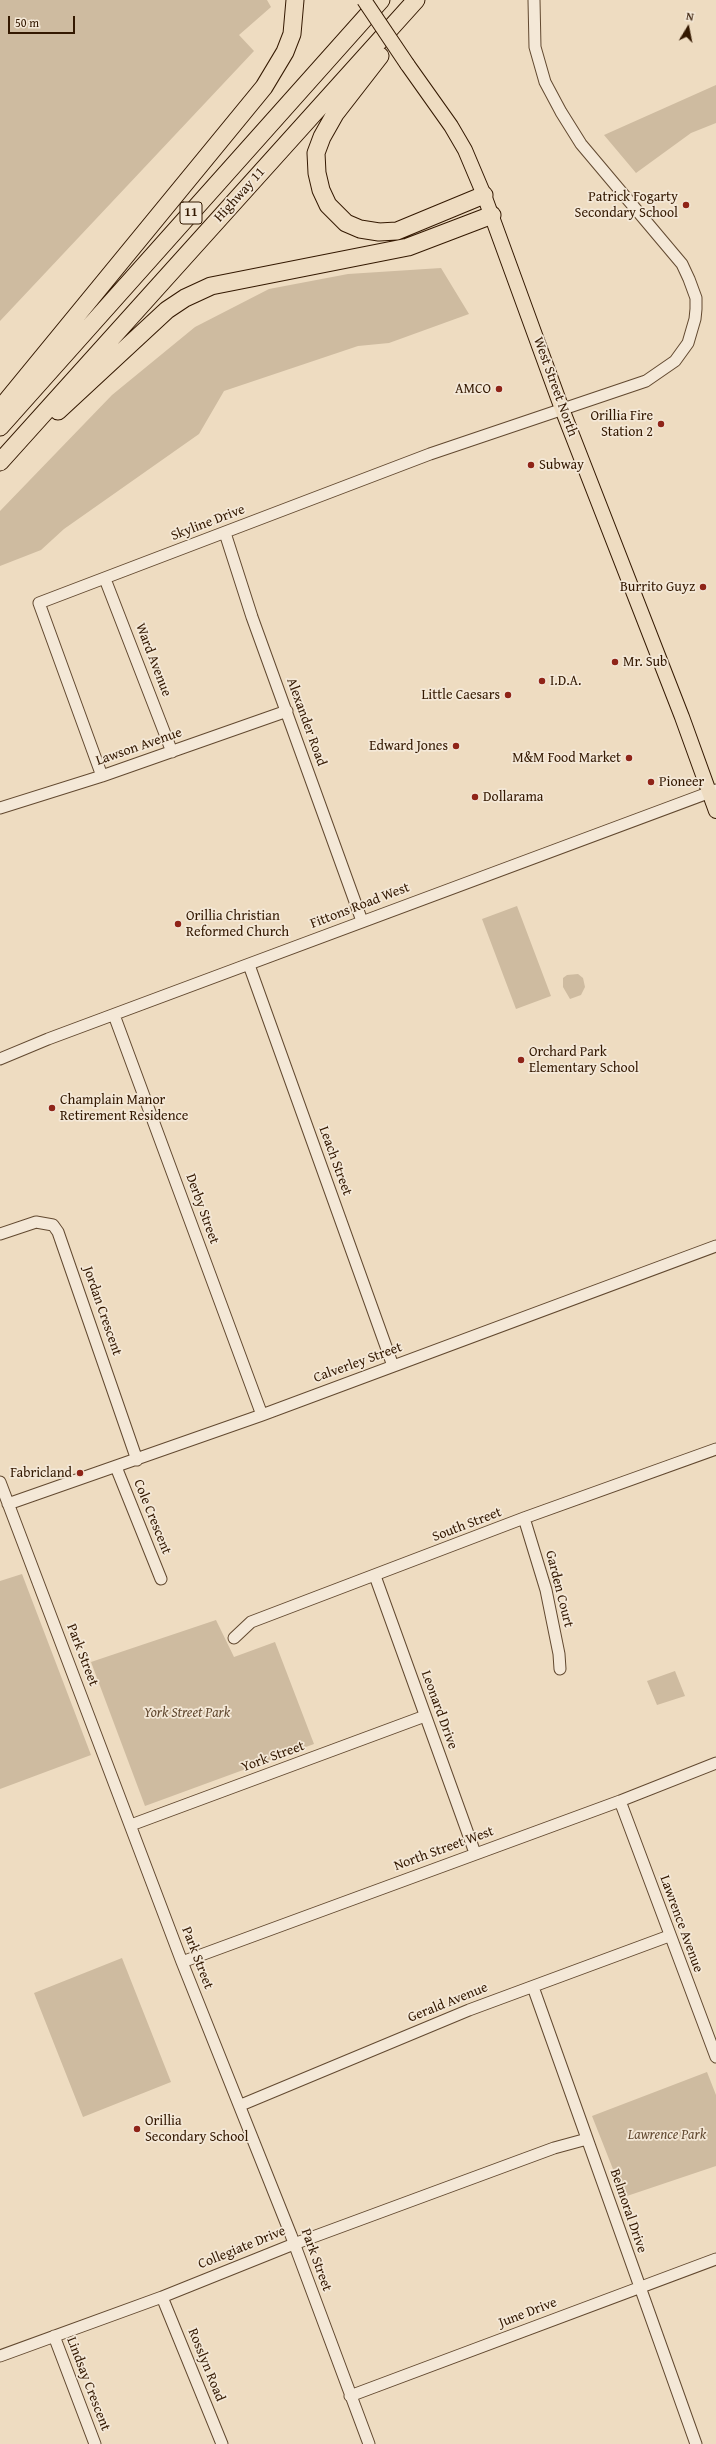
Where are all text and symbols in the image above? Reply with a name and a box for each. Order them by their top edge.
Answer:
scale bar [10,8,77,34]
north arrow [668,8,708,48]
text: N [685,8,695,25]
text: 50 m [15,14,39,31]
street label: Highway 11 [211,164,269,226]
place label: Patrick Fogarty Secondary School [575,189,678,222]
marker: Patrick Fogarty Secondary School [681,200,691,210]
road number: 11 [180,202,202,224]
street label: West Street North [529,335,581,439]
place label: AMCO [455,381,491,397]
marker: AMCO [494,384,504,394]
place label: Orillia Fire Station 2 [590,408,653,440]
marker: Orillia Fire Station 2 [656,419,666,429]
place label: Subway [539,457,584,473]
marker: Subway [526,460,536,470]
street label: Skyline Drive [169,501,247,545]
place label: Burrito Guyz [620,579,695,595]
marker: Burrito Guyz [698,582,708,592]
street label: Ward Avenue [131,621,175,699]
place label: Mr. Sub [623,654,667,670]
marker: Mr. Sub [610,657,620,667]
place label: I.D.A. [550,673,581,689]
street label: Alexander Road [282,676,330,768]
marker: I.D.A. [537,676,547,686]
place label: Little Caesars [421,687,500,703]
marker: Little Caesars [503,690,513,700]
street label: Lawson Avenue [94,724,184,770]
place label: Edward Jones [369,738,448,754]
marker: Edward Jones [451,741,461,751]
place label: M&M Food Market [512,750,621,766]
marker: M&M Food Market [624,753,634,763]
place label: Pioneer [659,774,704,790]
marker: Pioneer [646,777,656,787]
place label: Dollarama [483,789,543,805]
marker: Dollarama [470,792,480,802]
street label: Fittons Road West [308,879,412,933]
place label: Orillia Christian Reformed Church [186,908,289,940]
marker: Orillia Christian Reformed Church [173,919,183,929]
place label: Orchard Park Elementary School [529,1044,639,1076]
marker: Orchard Park Elementary School [516,1055,526,1065]
place label: Champlain Manor Retirement Residence [60,1092,188,1124]
marker: Champlain Manor Retirement Residence [47,1103,57,1113]
street label: Leach Street [315,1124,355,1198]
street label: Derby Street [182,1172,222,1246]
street label: Jordan Crescent [79,1264,125,1358]
street label: Calverley Street [311,1339,405,1387]
place label: Fabricland [10,1465,72,1481]
marker: Fabricland [75,1468,85,1478]
street label: Cole Crescent [129,1477,175,1557]
street label: South Street [430,1504,504,1546]
street label: Garden Court [541,1549,577,1629]
street label: Park Street [62,1621,102,1689]
street label: Leonard Drive [417,1668,461,1752]
park label: York Street Park [144,1705,230,1721]
street label: York Street [239,1738,307,1776]
street label: North Street West [392,1823,496,1875]
street label: Lawrence Avenue [656,1873,706,1975]
street label: Park Street [177,1924,217,1992]
street label: Gerald Avenue [406,1979,490,2027]
place label: Orillia Secondary School [145,2113,248,2146]
marker: Orillia Secondary School [132,2124,142,2134]
park label: Lawrence Park [628,2127,706,2143]
street label: Belmoral Drive [606,2167,650,2255]
street label: Collegiate Drive [196,2223,288,2273]
street label: Park Street [297,2226,335,2294]
street label: June Drive [497,2294,559,2332]
street label: Rosslyn Road [184,2326,228,2404]
street label: Lindsay Crescent [62,2335,114,2433]

